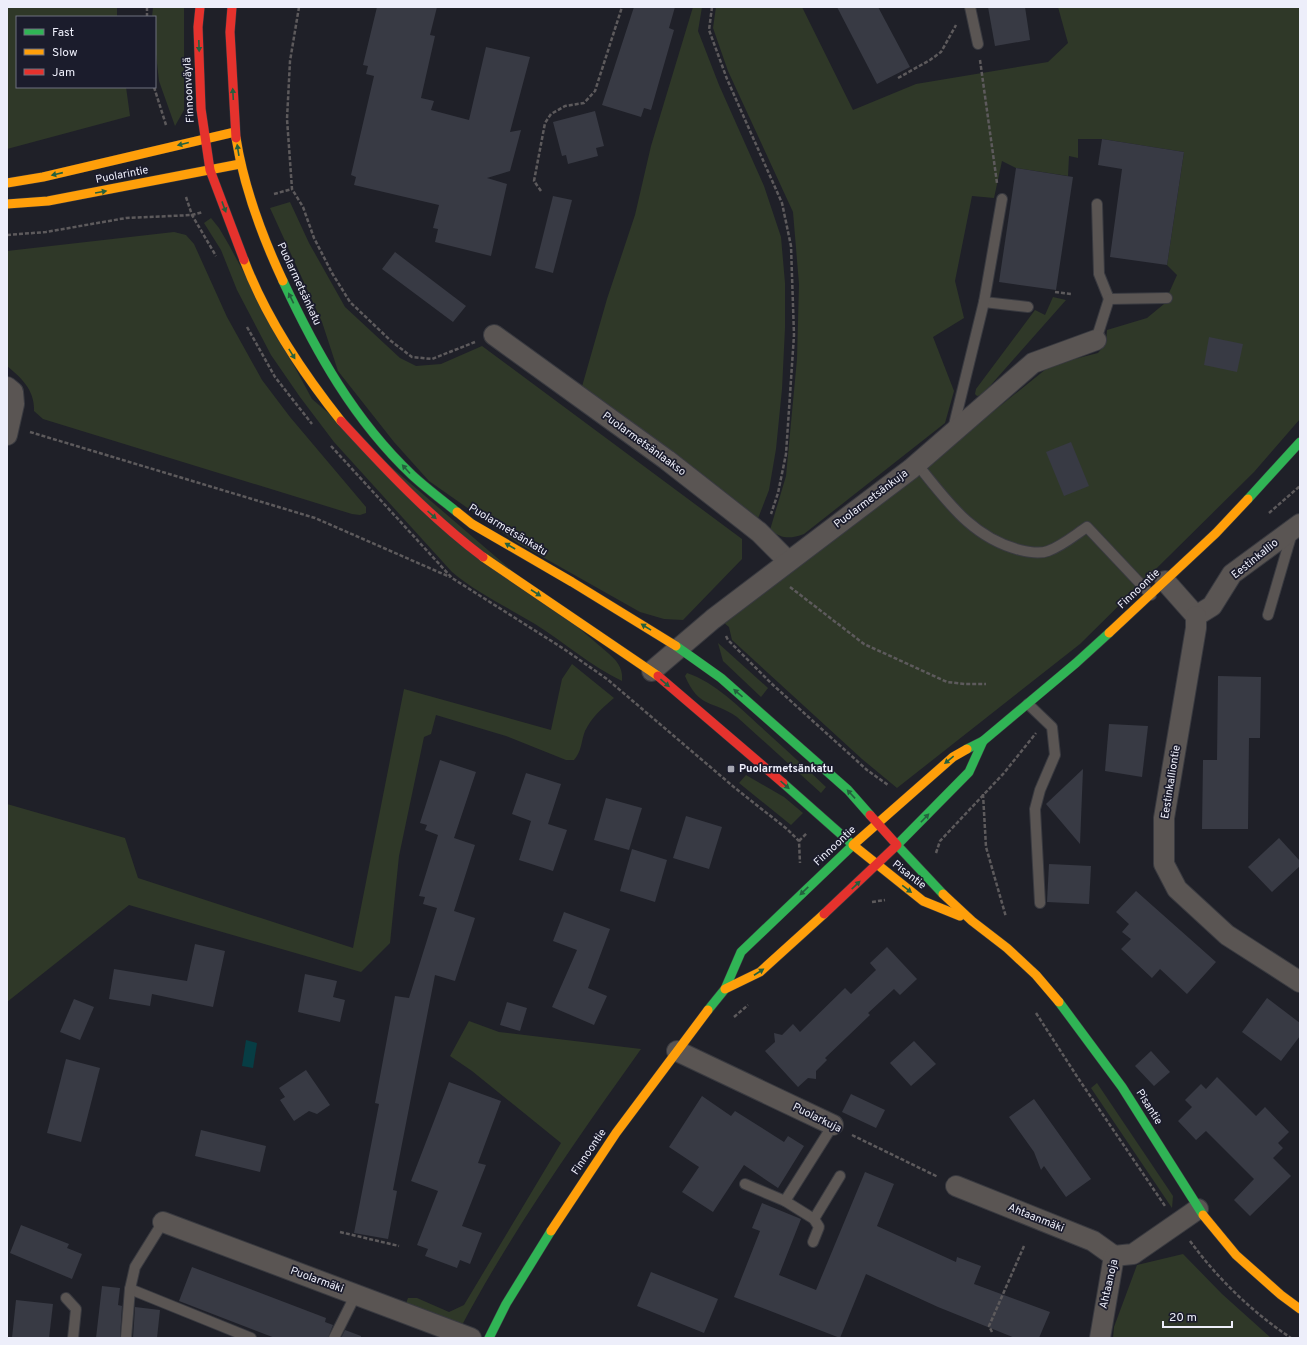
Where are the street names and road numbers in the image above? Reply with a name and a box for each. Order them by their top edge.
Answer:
street label: Finnoonväylä [180,57,198,123]
street label: Puolarintie [94,163,150,187]
street label: Puolarmetsänkatu [274,240,324,328]
street label: Puolarmetsänlaakso [600,409,688,479]
street label: Puolarmetsänkuja [831,466,911,531]
street label: Puolarmetsänkatu [466,501,550,559]
street label: Eestinkallio [1229,536,1281,582]
street label: Finnoontie [1115,566,1163,612]
street label: Eestinkalliontie [1158,744,1184,820]
street label: Finnoontie [811,823,859,869]
street label: Pisantie [889,857,929,893]
street label: Pisantie [1133,1087,1165,1127]
street label: Puolarkuja [790,1100,844,1136]
street label: Finnoontie [568,1126,610,1178]
street label: Ahtaanmäki [1006,1200,1066,1236]
street label: Ahtaanoja [1097,1258,1122,1310]
street label: Puolarmäki [288,1264,346,1296]

